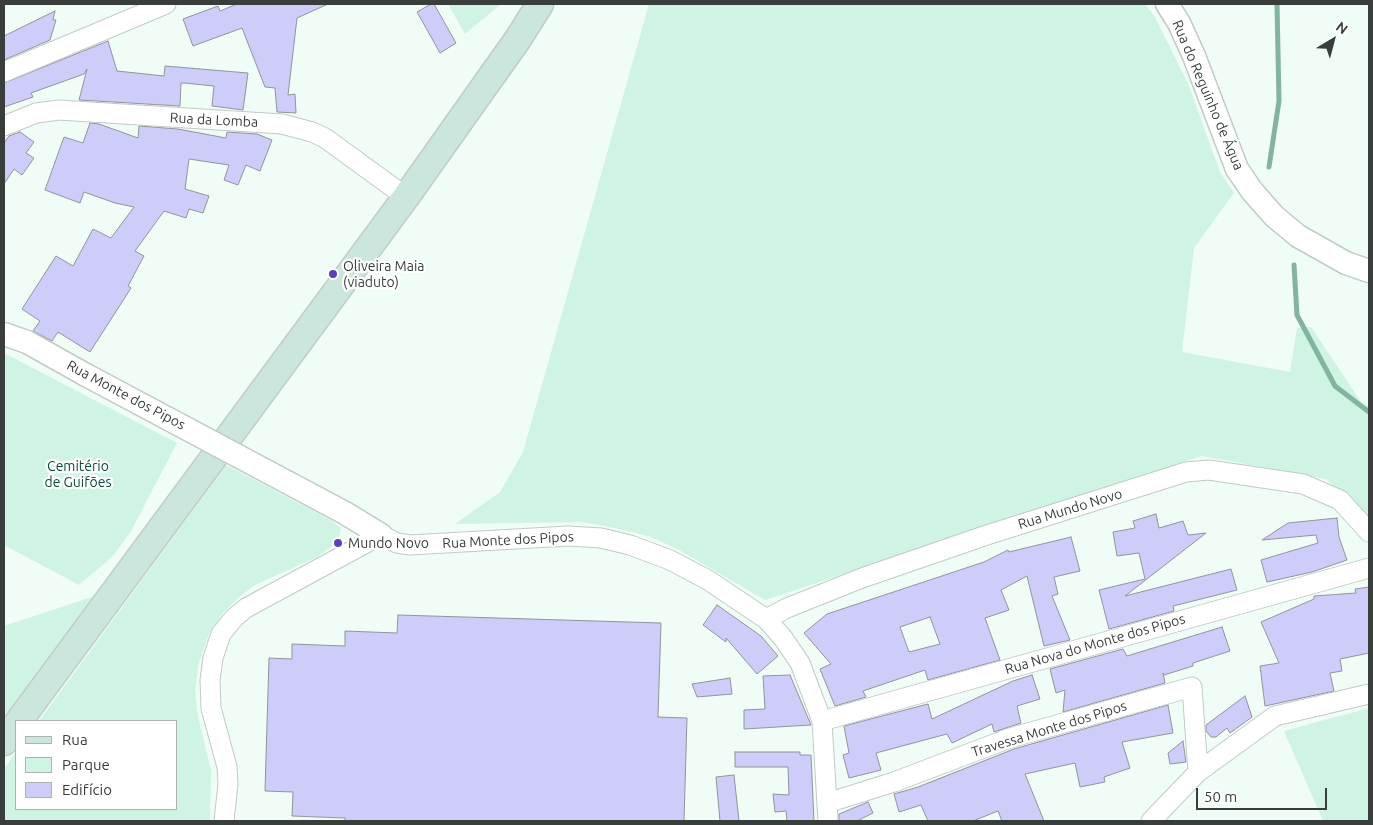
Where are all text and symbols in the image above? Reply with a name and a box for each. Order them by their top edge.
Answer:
north arrow [1308,15,1358,65]
street label: Rua do Reguinho de Água [1169,17,1247,173]
text: N [1333,18,1351,38]
street label: Rua da Lomba [169,109,259,131]
place label: Oliveira Maia (viaduto) [343,258,424,290]
marker: Oliveira Maia (viaduto) [327,268,339,280]
street label: Rua Monte dos Pipos [64,357,188,433]
park label: Cemitério de Guifões [44,458,112,491]
street label: Rua Mundo Novo [1016,485,1124,533]
street label: Rua Monte dos Pipos [442,528,574,552]
place label: Mundo Novo [348,535,429,551]
marker: Mundo Novo [332,537,344,549]
street label: Rua Nova do Monte dos Pipos [1003,610,1187,678]
street label: Travessa Monte dos Pipos [969,697,1129,761]
legend [15,720,178,810]
text: Rua [62,731,88,748]
text: Parque [62,756,110,773]
scale bar [1198,778,1329,810]
text: Edifício [62,781,112,798]
text: 50 m [1204,788,1237,805]

